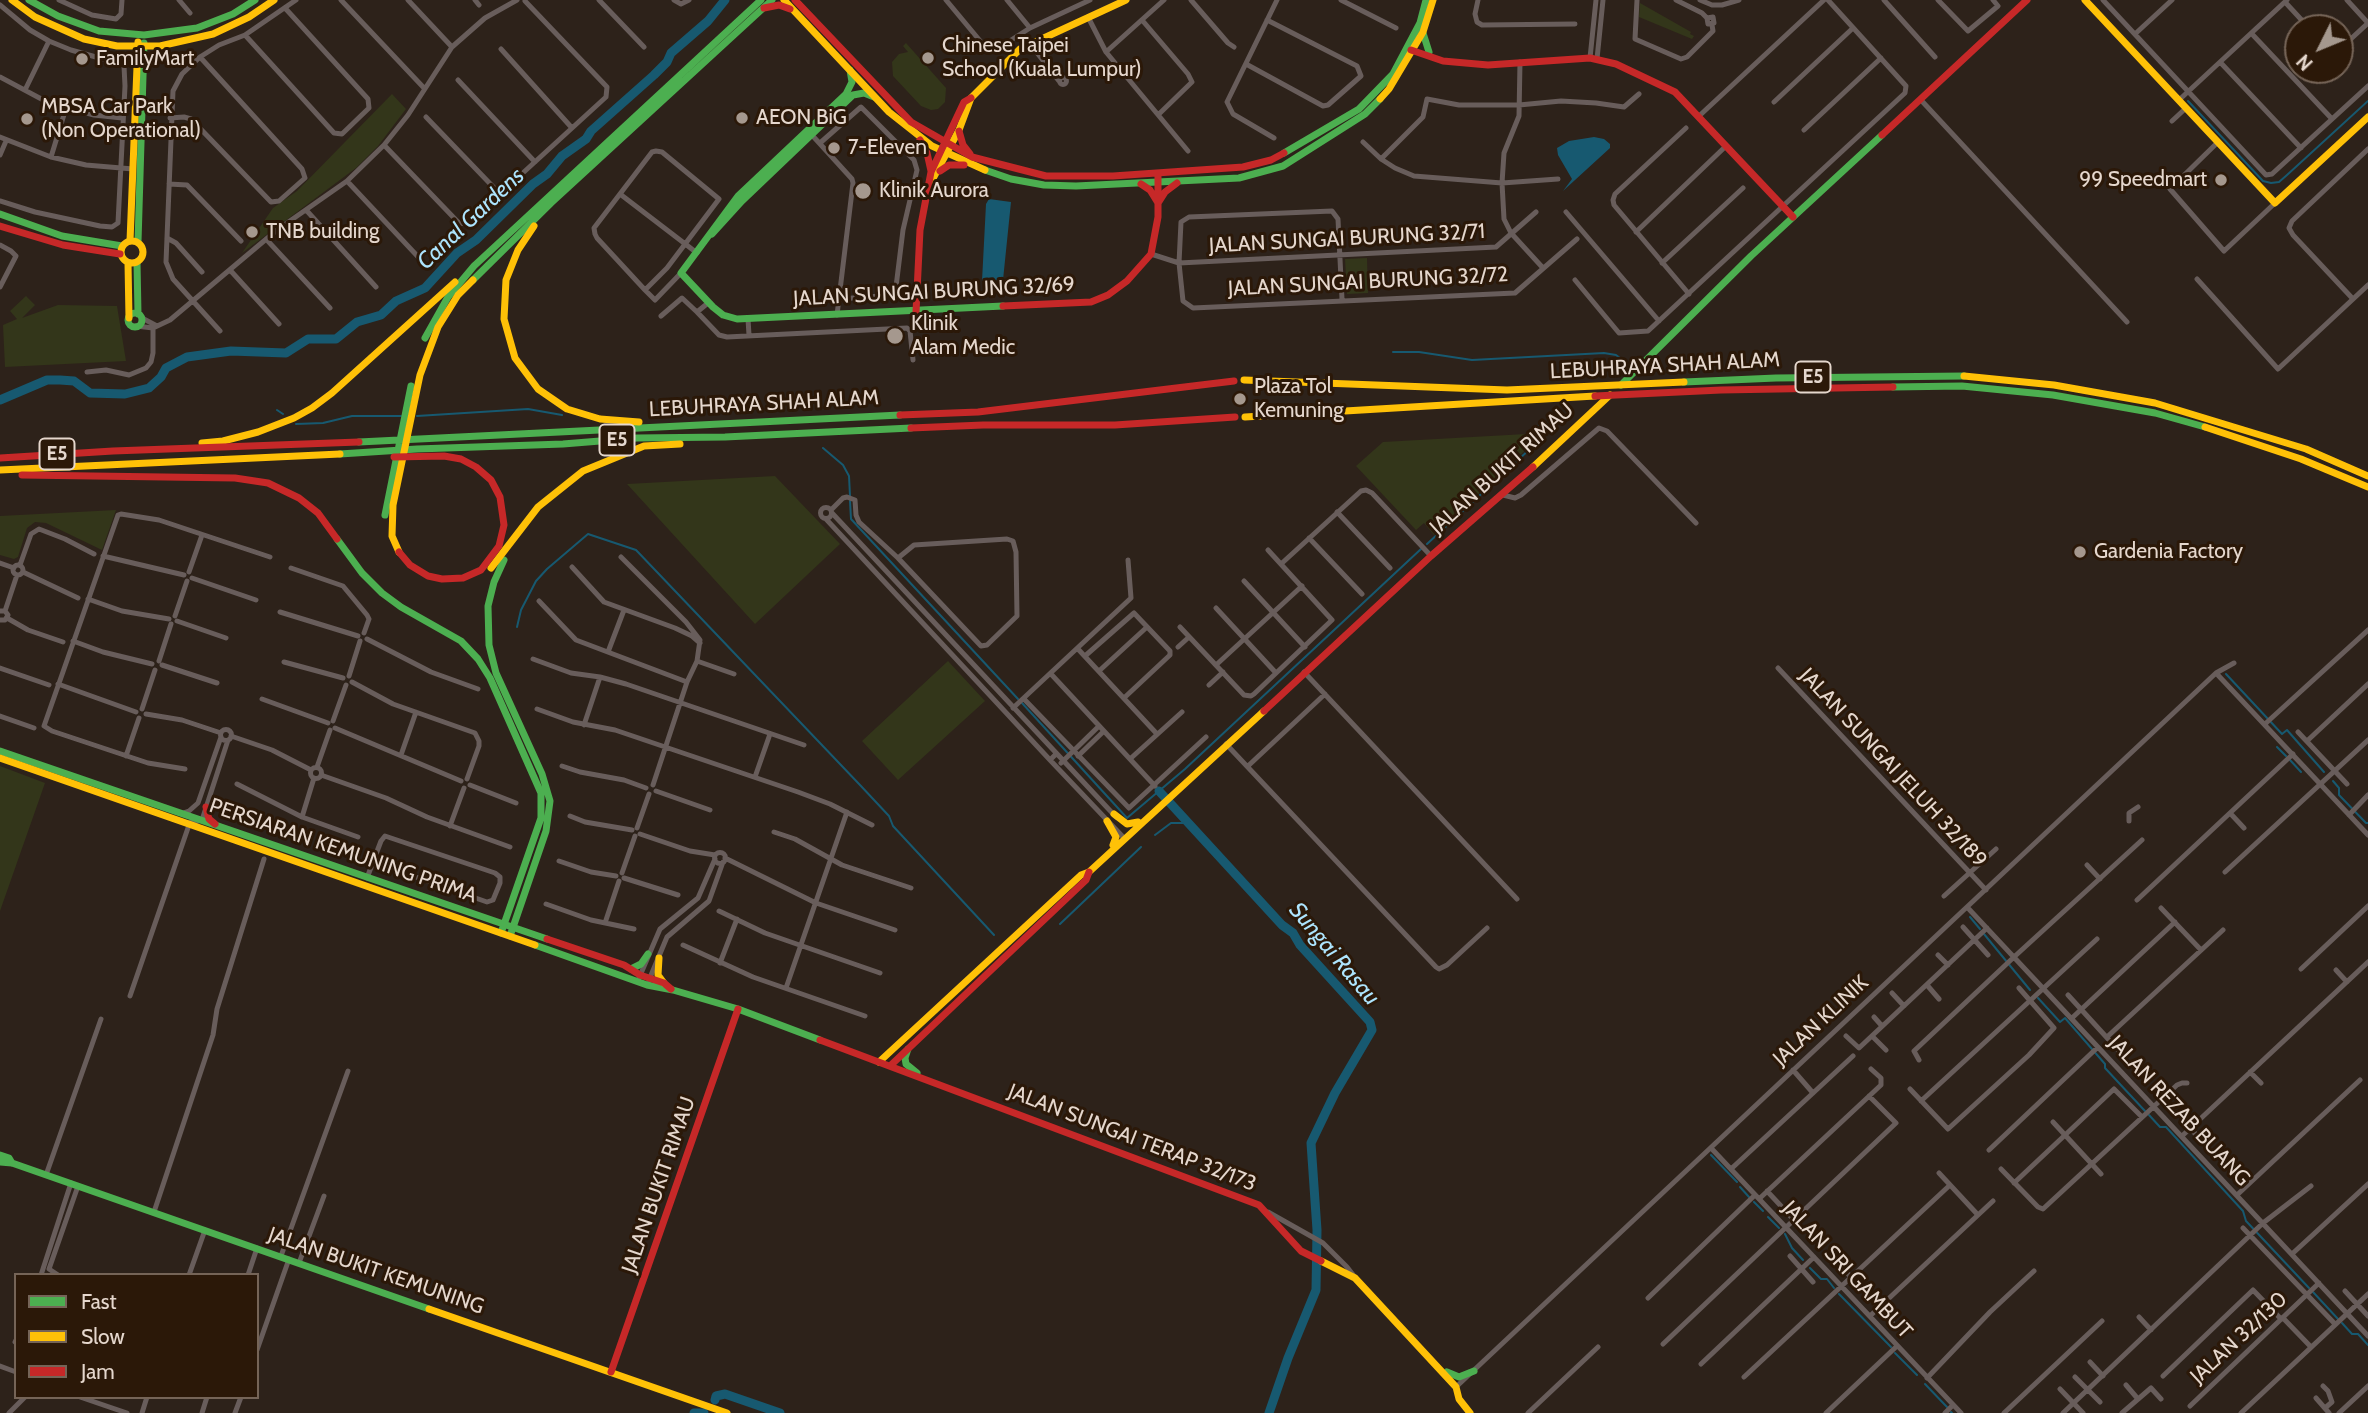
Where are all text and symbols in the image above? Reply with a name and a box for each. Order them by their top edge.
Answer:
north arrow [2284,14,2354,84]
place label: Chinese Taipei School (Kuala Lumpur) [942,33,1142,83]
place label: FamilyMart [96,46,194,72]
marker: Chinese Taipei School (Kuala Lumpur) [920,50,936,66]
text: N [2292,50,2318,75]
marker: FamilyMart [74,51,90,67]
place label: MBSA Car Park (Non Operational) [41,94,201,144]
place label: AEON BiG [756,105,847,131]
marker: AEON BiG [734,110,750,126]
marker: MBSA Car Park (Non Operational) [19,111,35,127]
place label: 7-Eleven [848,135,927,161]
marker: 7-Eleven [826,140,842,156]
water label: Canal Gardens [412,162,530,276]
place label: 99 Speedmart [2079,167,2207,193]
marker: 99 Speedmart [2213,172,2229,188]
place label: Klinik Aurora [879,178,989,204]
marker: Klinik Aurora [853,181,873,201]
place label: TNB building [266,219,380,245]
street label: JALAN SUNGAI BURUNG 32/71 [1208,219,1486,259]
marker: TNB building [244,224,260,240]
street label: JALAN SUNGAI BURUNG 32/72 [1227,262,1509,302]
street label: JALAN SUNGAI BURUNG 32/69 [792,272,1076,312]
place label: Klinik Alam Medic [911,311,1015,361]
marker: Klinik Alam Medic [885,326,905,346]
street label: LEBUHRAYA SHAH ALAM [1549,347,1781,385]
road number: E5 [1796,362,1830,392]
place label: Plaza Tol Kemuning [1254,374,1344,424]
street label: LEBUHRAYA SHAH ALAM [648,385,880,423]
marker: Plaza Tol Kemuning [1232,391,1248,407]
street label: JALAN BUKIT RIMAU [1425,398,1579,540]
road number: E5 [600,424,634,456]
road number: E5 [40,438,74,470]
place label: Gardenia Factory [2094,539,2243,565]
marker: Gardenia Factory [2072,544,2088,560]
street label: JALAN SUNGAI JELUH 32/189 [1794,663,1992,873]
street label: PERSIARAN KEMUNING PRIMA [206,793,480,909]
water label: Sungai Rasau [1283,897,1385,1011]
street label: JALAN KLINIK [1768,971,1874,1071]
street label: JALAN REZAB BUANG [2103,1031,2255,1191]
street label: JALAN SUNGAI TERAP 32/173 [1004,1079,1260,1197]
street label: JALAN BUKIT RIMAU [617,1093,701,1277]
street label: JALAN SRI GAMBUT [1777,1196,1917,1344]
street label: JALAN BUKIT KEMUNING [265,1222,487,1320]
legend [14,1273,259,1399]
street label: JALAN 32/130 [2185,1287,2293,1389]
text: Fast [81,1289,117,1314]
text: Slow [81,1324,125,1349]
text: Jam [81,1359,115,1384]

